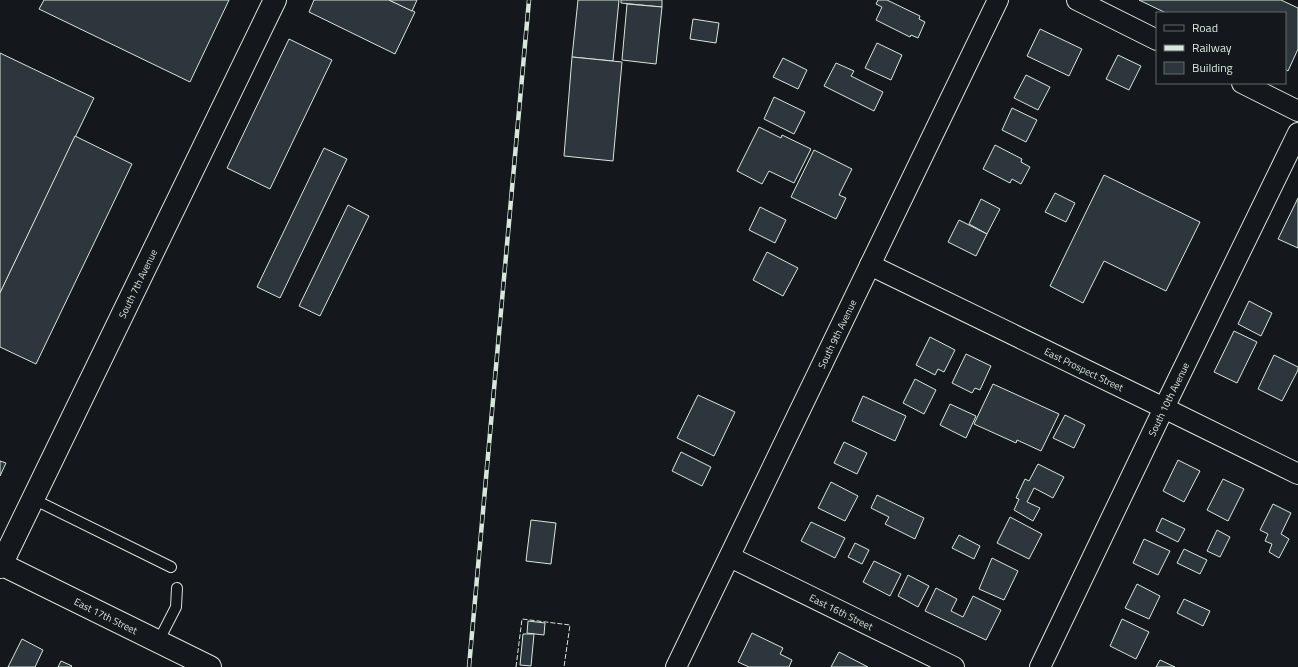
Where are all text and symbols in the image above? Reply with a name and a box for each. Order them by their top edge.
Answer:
legend [1156,12,1286,84]
text: Road [1192,18,1218,37]
text: Railway [1192,38,1232,57]
text: Building [1192,58,1233,77]
street label: South 7th Avenue [115,247,161,321]
street label: South 9th Avenue [814,297,860,371]
street label: East Prospect Street [1042,344,1126,395]
street label: South 10th Avenue [1145,360,1193,439]
street label: East 16th Street [807,590,876,634]
street label: East 17th Street [71,594,140,638]

